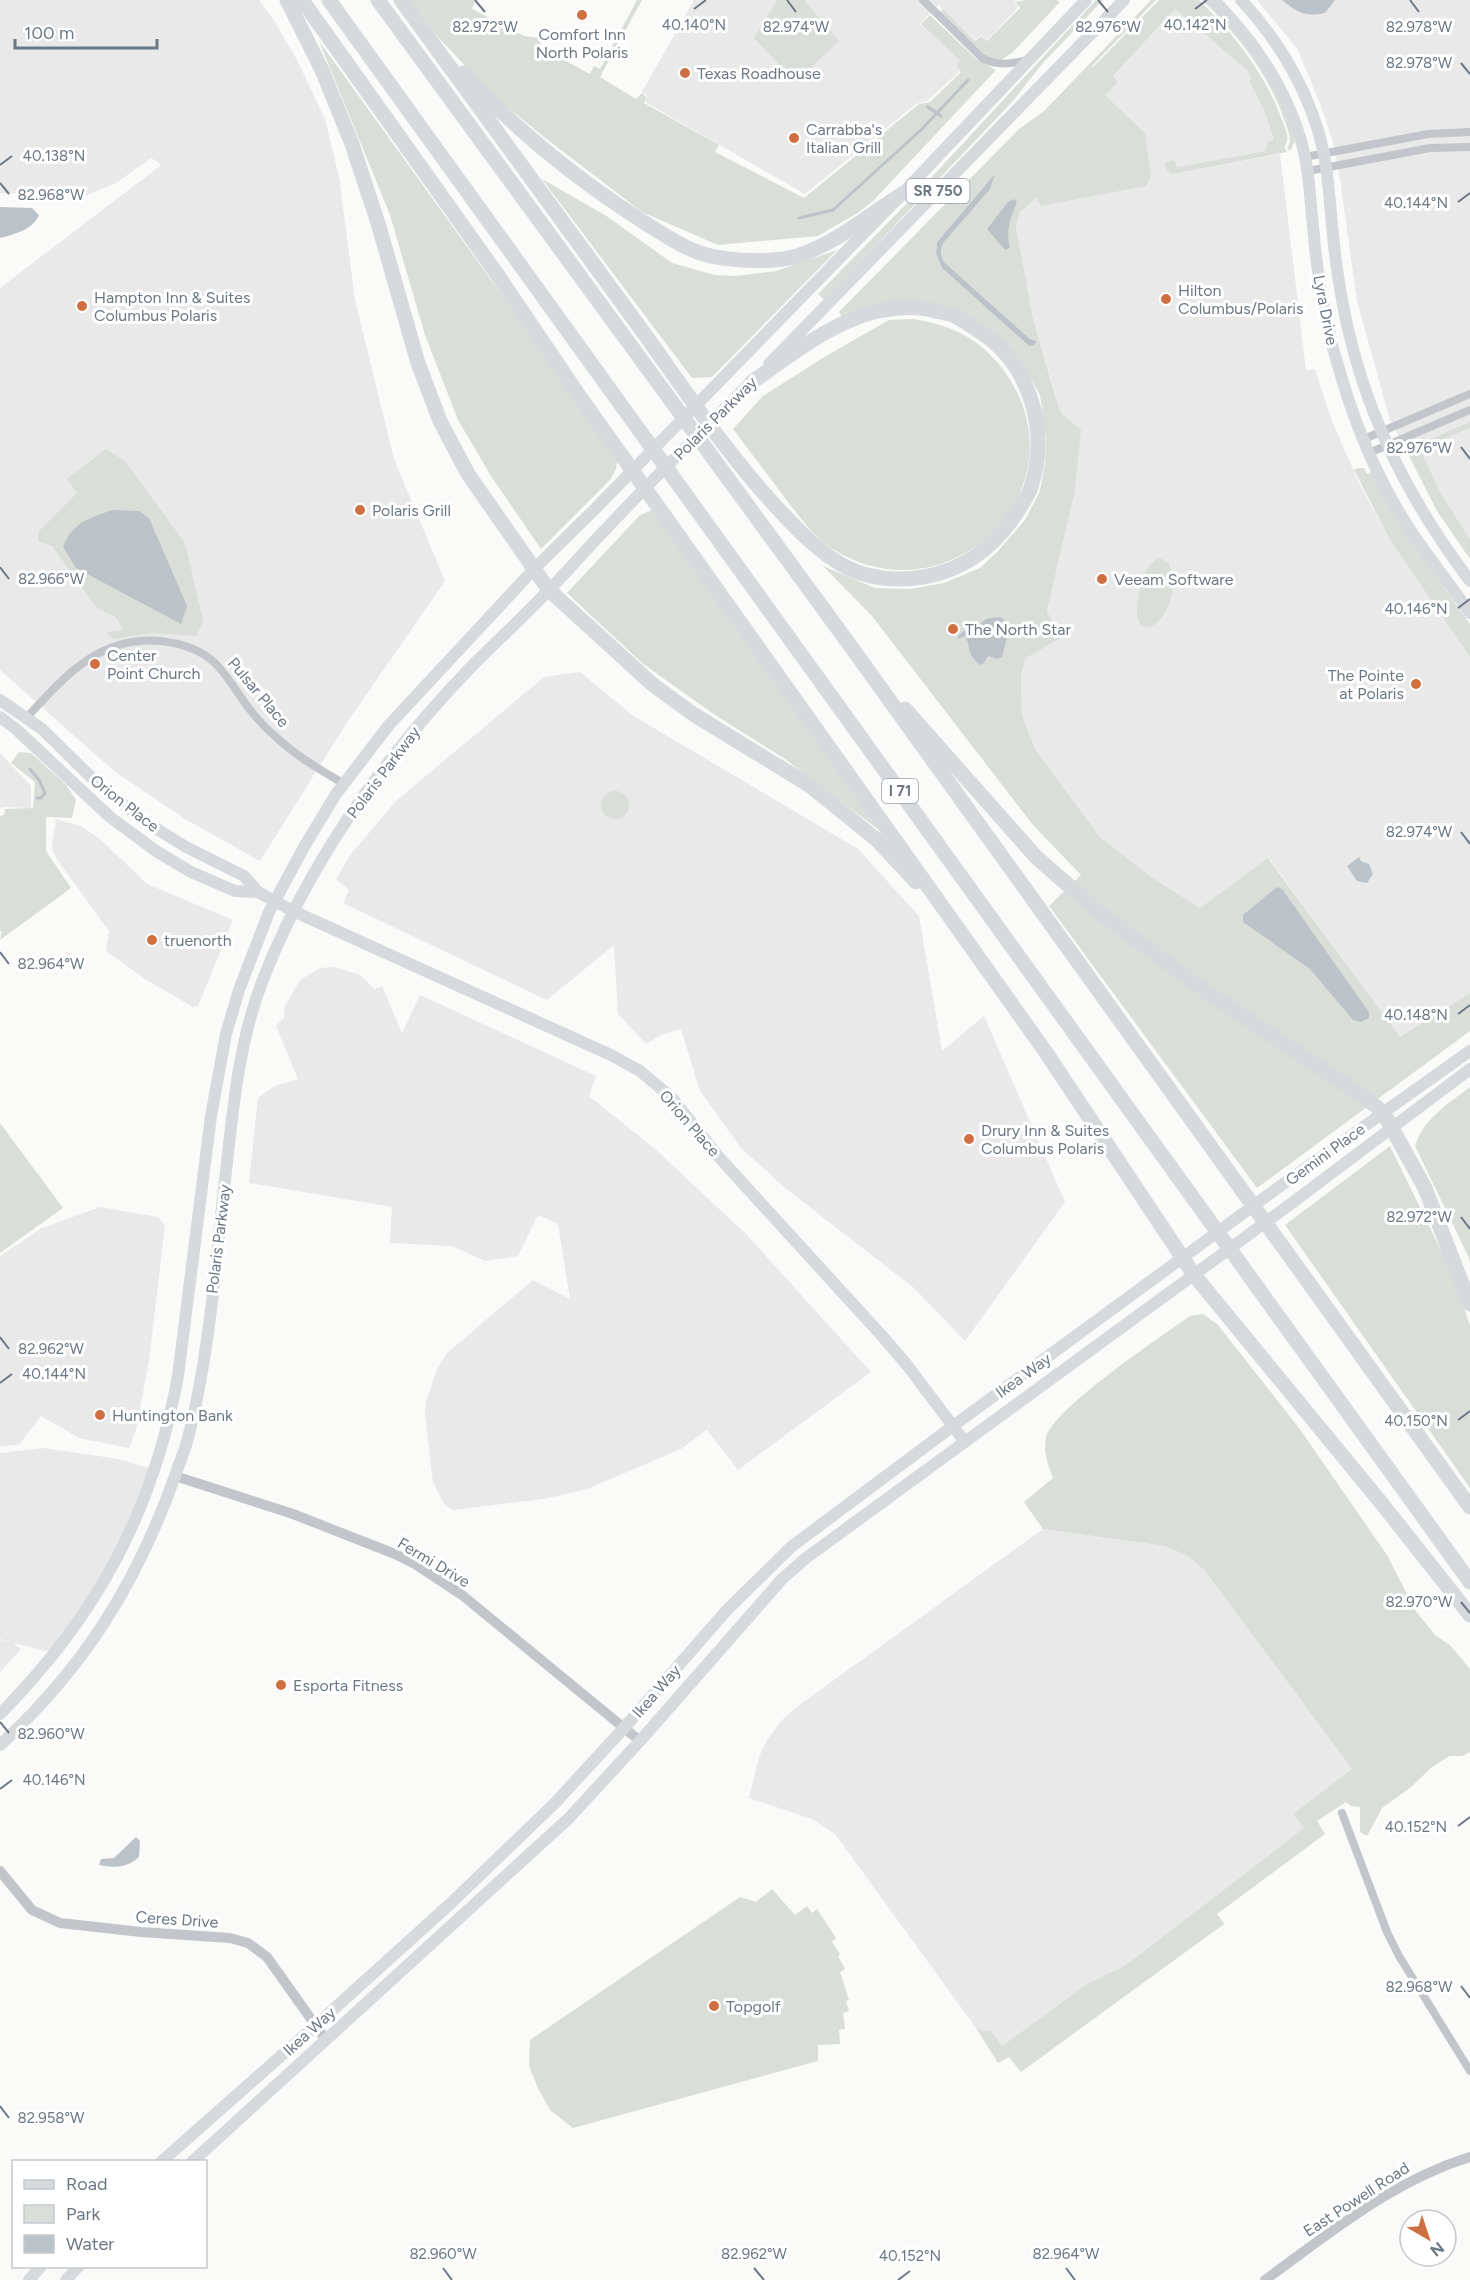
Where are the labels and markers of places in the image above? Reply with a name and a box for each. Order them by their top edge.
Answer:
marker: Comfort Inn North Polaris [575,8,589,22]
place label: Comfort Inn North Polaris [536,25,628,62]
place label: Texas Roadhouse [697,64,821,83]
marker: Texas Roadhouse [678,66,692,80]
place label: Carrabba's Italian Grill [806,120,882,157]
marker: Carrabba's Italian Grill [787,131,801,145]
place label: Hilton Columbus/Polaris [1178,281,1304,318]
place label: Hampton Inn & Suites Columbus Polaris [94,288,250,325]
marker: Hilton Columbus/Polaris [1159,292,1173,306]
marker: Hampton Inn & Suites Columbus Polaris [75,299,89,313]
place label: Polaris Grill [372,501,451,520]
marker: Polaris Grill [353,503,367,517]
place label: Veeam Software [1114,570,1234,589]
marker: Veeam Software [1095,572,1109,586]
place label: The North Star [965,620,1071,639]
marker: The North Star [946,622,960,636]
place label: Center Point Church [107,646,200,683]
marker: Center Point Church [88,657,102,671]
place label: The Pointe at Polaris [1328,666,1404,703]
marker: The Pointe at Polaris [1409,677,1423,691]
place label: truenorth [164,931,232,950]
marker: truenorth [145,933,159,947]
place label: Drury Inn & Suites Columbus Polaris [981,1121,1109,1158]
marker: Drury Inn & Suites Columbus Polaris [962,1132,976,1146]
place label: Huntington Bank [112,1406,233,1425]
marker: Huntington Bank [93,1408,107,1422]
place label: Esporta Fitness [293,1676,403,1695]
marker: Esporta Fitness [274,1678,288,1692]
place label: Topgolf [726,1997,781,2016]
marker: Topgolf [707,1999,721,2013]

